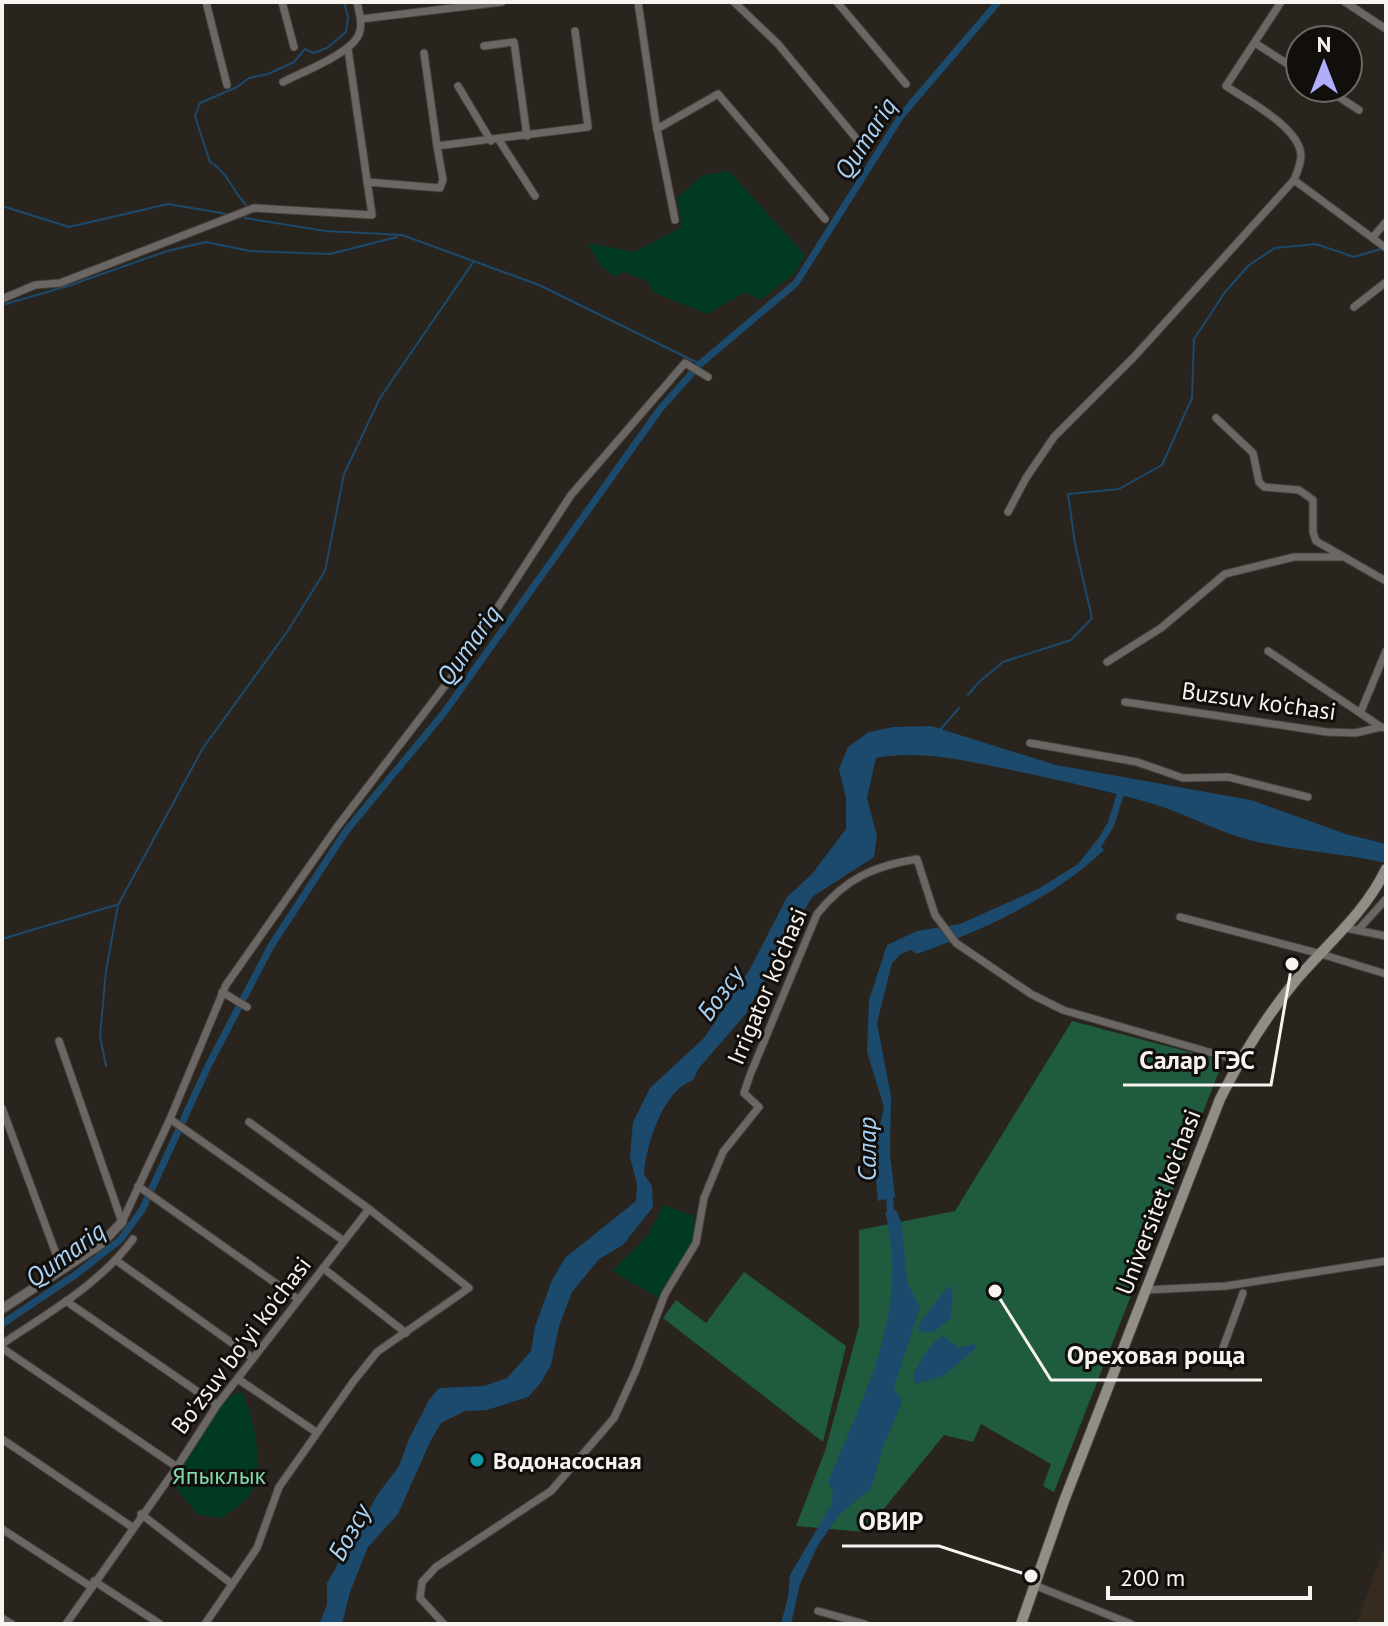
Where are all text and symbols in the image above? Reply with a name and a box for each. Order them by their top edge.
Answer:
north arrow [1284,24,1364,104]
text: N [1317,30,1331,58]
water label: Qumariq [826,91,904,185]
water label: Qumariq [428,598,508,692]
street label: Buzsuv ko'chasi [1180,675,1338,727]
street label: Irrigator ko'chasi [720,903,814,1069]
water label: Бозсу [689,958,752,1027]
callout: Салар ГЭС [1123,1035,1271,1085]
text: Салар ГЭС [1139,1043,1255,1076]
street label: Universitet ko'chasi [1108,1105,1208,1299]
water label: Салар [850,1117,883,1181]
water label: Qumariq [18,1214,112,1294]
street label: Bo'zsuv bo'yi ko'chasi [164,1250,318,1440]
callout: Ореховая роща [1051,1330,1262,1380]
text: Ореховая роща [1067,1338,1245,1371]
place label: Водонасосная [493,1445,642,1476]
marker: Водонасосная [468,1451,486,1469]
park label: Япыклык [172,1460,266,1491]
water label: Бозсу [320,1496,379,1566]
callout: ОВИР [842,1496,939,1546]
text: ОВИР [859,1504,924,1537]
scale bar [1108,1550,1310,1600]
text: 200 m [1120,1562,1185,1593]

